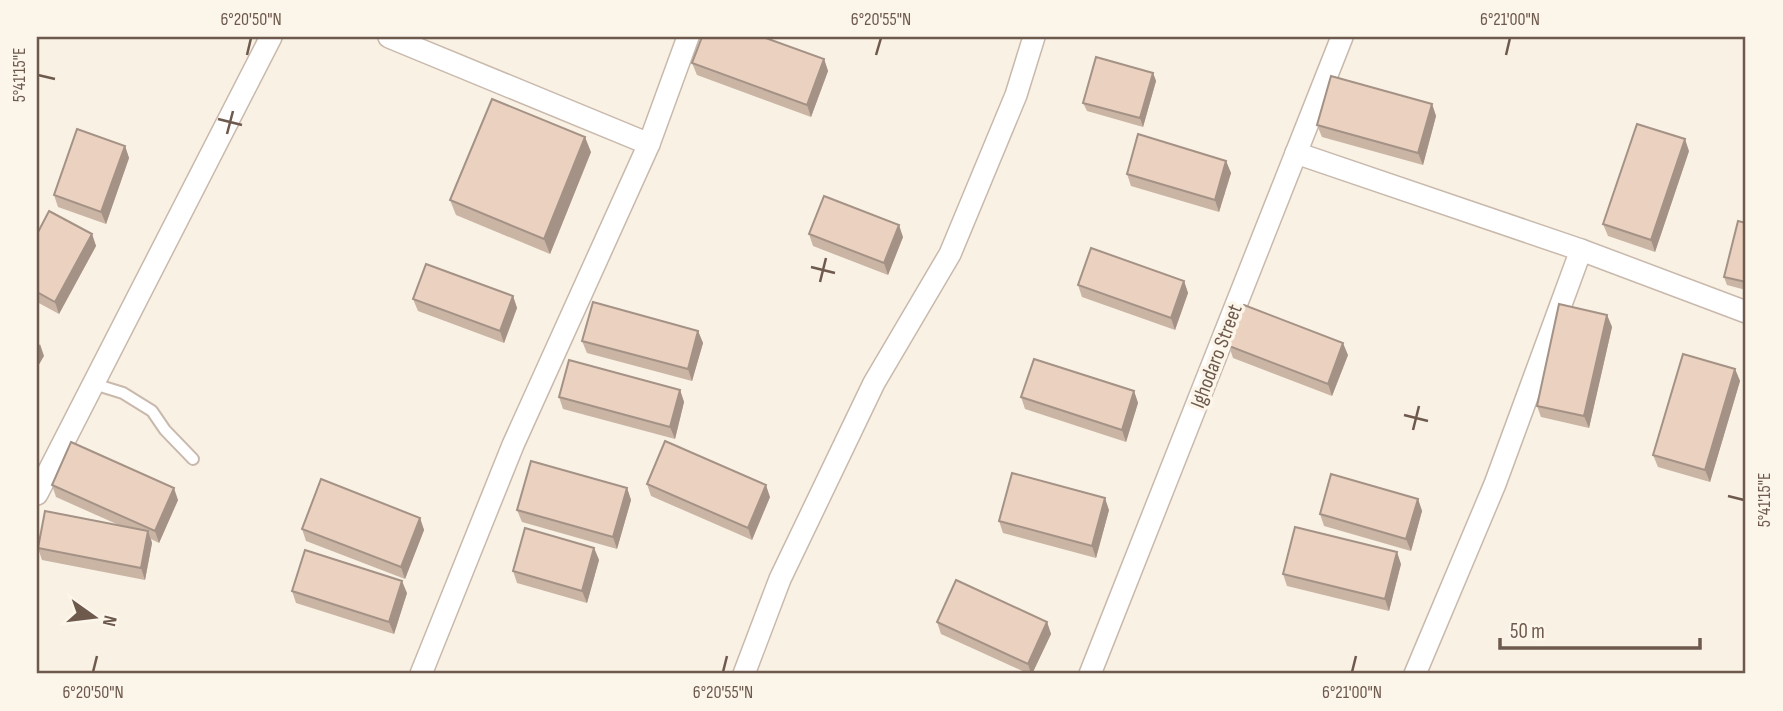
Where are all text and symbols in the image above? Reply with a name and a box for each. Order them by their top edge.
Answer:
text: 6°20'50"N [220,9,282,30]
text: 6°20'55"N [851,9,911,30]
text: 6°21'00"N [1480,9,1540,30]
text: 5°41'15"E [9,48,30,102]
street label: Ighodaro Street [1185,301,1248,412]
text: 5°41'15"E [1754,473,1775,527]
north arrow [60,582,130,652]
scale bar [1500,606,1699,650]
text: N [97,613,121,628]
text: 50 m [1510,619,1545,644]
text: 6°20'50"N [62,682,124,703]
text: 6°20'55"N [693,682,753,703]
text: 6°21'00"N [1322,682,1382,703]

